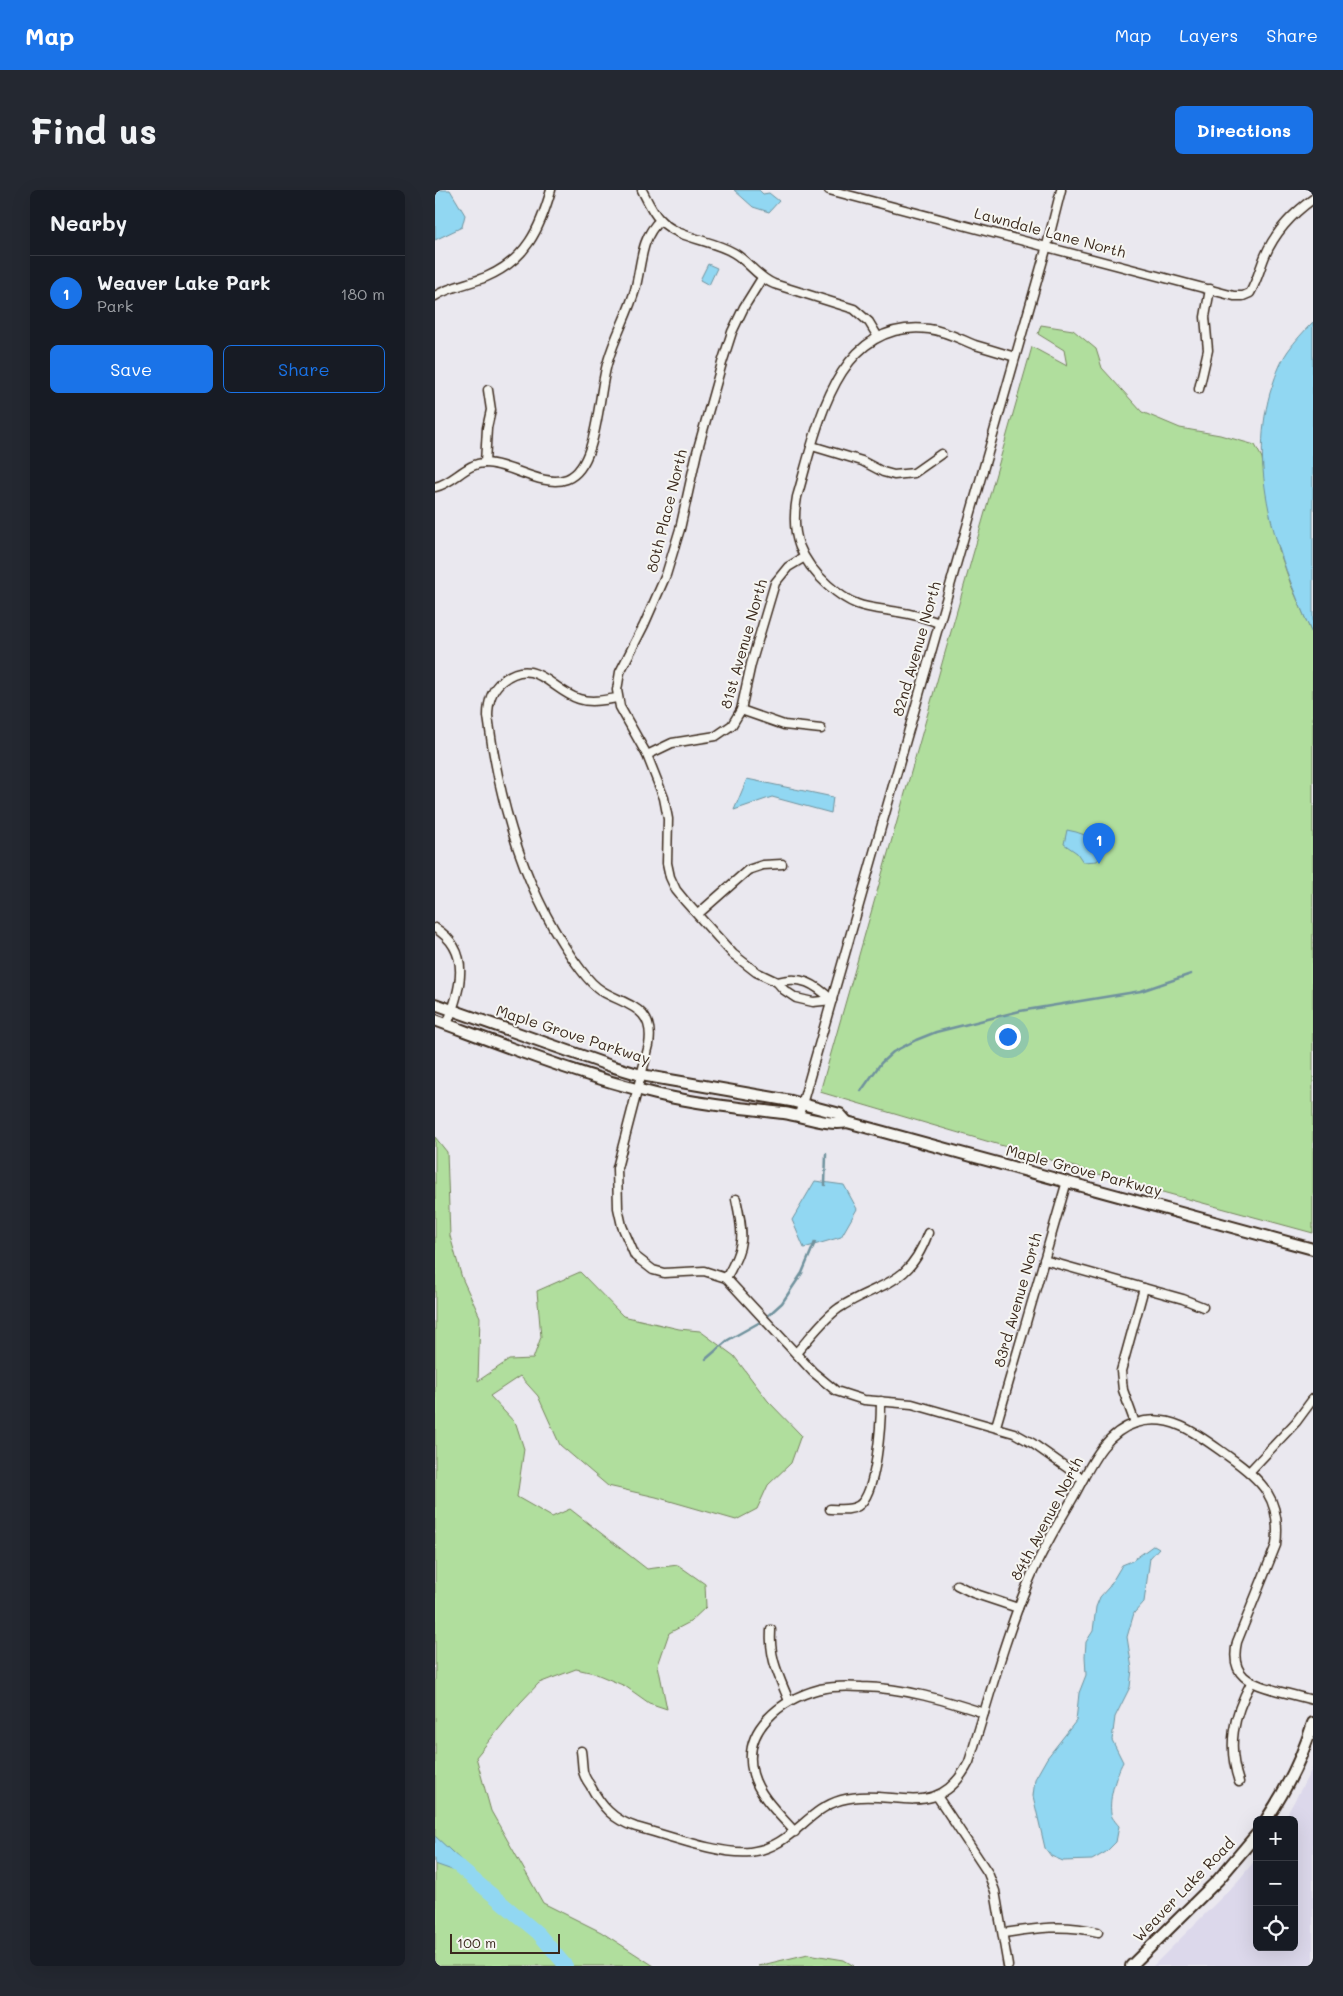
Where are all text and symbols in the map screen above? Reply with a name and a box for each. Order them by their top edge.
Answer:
text: Map [25,20,74,51]
text: Map [1115,23,1151,47]
text: Layers [1179,23,1238,47]
text: Share [1266,23,1318,47]
button: Directions [1175,106,1313,154]
text: Find us [30,107,157,153]
street label: Lawndale Lane North [972,202,1128,262]
text: Nearby [50,209,127,236]
text: Weaver Lake Park [97,270,270,295]
text: 1 [62,283,70,304]
text: 180 m [340,283,385,304]
text: Park [97,295,133,316]
button: Save [50,345,213,393]
button: Share [223,345,385,393]
street label: 80th Place North [641,447,691,574]
street label: 81st Avenue North [715,577,771,711]
street label: 82nd Avenue North [887,579,945,718]
pin: 1 [1083,823,1115,864]
street label: Maple Grove Parkway [494,1000,653,1068]
your location [995,1024,1021,1050]
street label: Maple Grove Parkway [1004,1140,1165,1201]
street label: 83rd Avenue North [988,1230,1046,1369]
street label: 84th Avenue North [1005,1453,1087,1584]
map controls [1253,1816,1298,1951]
button: + [1253,1816,1298,1861]
street label: Weaver Lake Road [1128,1833,1238,1946]
button: − [1253,1861,1298,1906]
button: locate [1253,1906,1298,1951]
scale bar [450,1931,560,1954]
text: 100 m [457,1933,496,1952]

